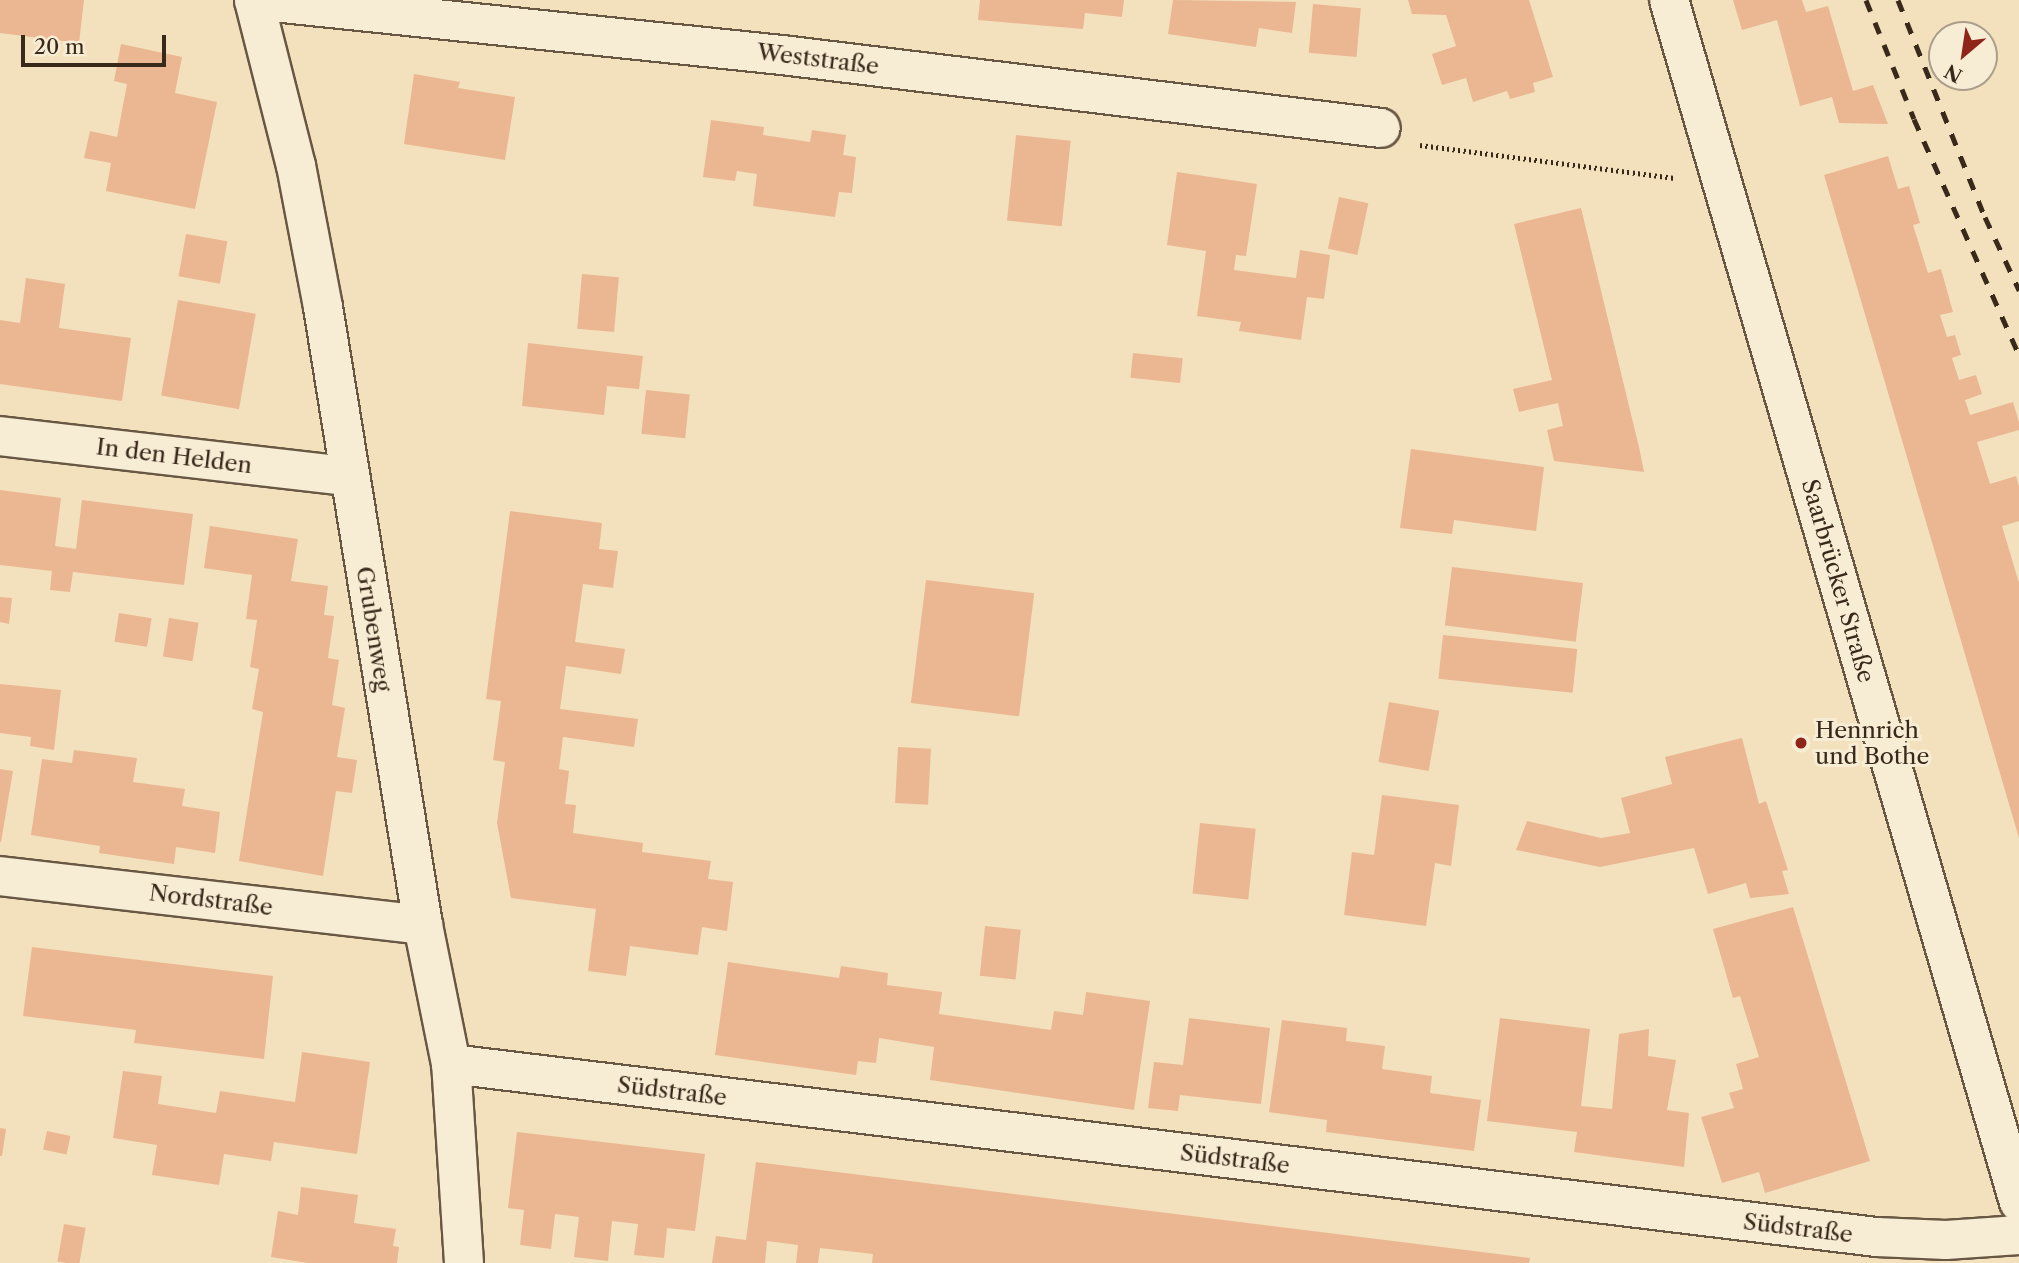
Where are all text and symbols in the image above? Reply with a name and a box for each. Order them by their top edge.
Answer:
scale bar [24,21,170,65]
north arrow [1928,21,1998,91]
text: 20 m [34,34,85,59]
street label: Weststraße [755,38,881,80]
text: N [1941,59,1966,87]
street label: In den Helden [95,433,253,479]
street label: Saarbrücker Straße [1796,476,1880,686]
street label: Grubenweg [350,564,398,694]
place label: Hennrich und Bothe [1815,716,1929,770]
marker: Hennrich und Bothe [1793,735,1809,751]
street label: Nordstraße [148,879,274,921]
street label: Südstraße [616,1071,728,1111]
street label: Südstraße [1179,1139,1291,1179]
street label: Südstraße [1742,1208,1854,1248]

